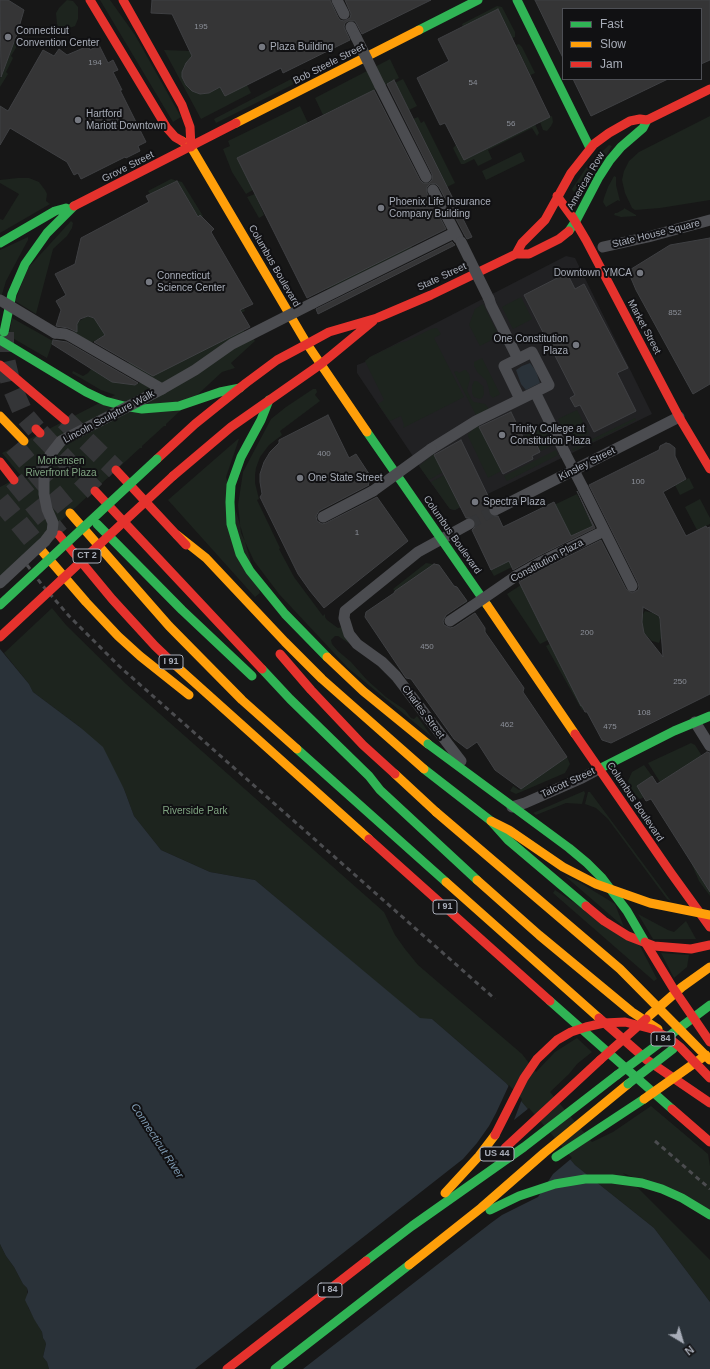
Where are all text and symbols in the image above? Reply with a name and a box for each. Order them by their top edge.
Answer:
legend [562,8,702,80]
text: Fast [600,17,623,31]
house number: 195 [194,22,208,32]
place label: Connecticut Convention Center [16,25,99,48]
marker: Connecticut Convention Center [3,32,13,42]
text: Slow [600,37,626,51]
place label: Plaza Building [270,41,333,53]
street label: Bob Steele Street [291,41,367,87]
marker: Plaza Building [257,42,267,52]
text: Jam [600,57,623,71]
house number: 194 [88,58,102,68]
house number: 54 [469,78,477,88]
place label: Hartford Mariott Downtown [86,108,166,132]
marker: Hartford Mariott Downtown [73,115,83,125]
house number: 56 [507,119,515,129]
street label: Grove Street [100,149,156,185]
street label: American Row [565,150,607,212]
place label: Phoenix Life Insurance Company Building [389,196,491,220]
marker: Phoenix Life Insurance Company Building [376,203,386,213]
street label: State House Square [611,217,701,251]
street label: Columbus Boulevard [246,223,302,309]
street label: State Street [416,260,468,294]
place label: Downtown YMCA [554,267,632,279]
marker: Downtown YMCA [635,268,645,278]
place label: Connecticut Science Center [157,270,225,294]
marker: Connecticut Science Center [144,277,154,287]
street label: Market Street [625,298,663,356]
house number: 852 [668,308,682,318]
place label: One Constitution Plaza [494,333,568,356]
marker: One Constitution Plaza [571,340,581,350]
street label: Lincoln Sculpture Walk [61,388,157,446]
place label: Trinity College at Constitution Plaza [510,423,591,446]
marker: Trinity College at Constitution Plaza [497,430,507,440]
street label: Kinsley Street [557,445,617,483]
house number: 400 [317,449,331,459]
park label: Mortensen Riverfront Plaza [25,455,97,478]
place label: One State Street [308,472,382,484]
marker: One State Street [295,473,305,483]
house number: 100 [631,477,645,487]
street label: Columbus Boulevard [420,494,484,576]
place label: Spectra Plaza [483,496,545,508]
marker: Spectra Plaza [470,497,480,507]
house number: 1 [355,528,359,538]
street label: Constitution Plaza [509,537,585,585]
road number: CT 2 [73,549,101,563]
house number: 200 [580,628,594,638]
house number: 450 [420,642,434,652]
road number: I 91 [159,655,183,669]
house number: 250 [673,677,687,687]
street label: Charles Street [399,683,447,741]
house number: 108 [637,708,651,718]
house number: 462 [500,720,514,730]
house number: 475 [603,722,617,732]
street label: Columbus Boulevard [604,760,666,844]
street label: Talcott Street [539,765,597,801]
park label: Riverside Park [162,805,228,817]
road number: I 91 [433,900,457,914]
road number: I 84 [651,1032,675,1046]
water label: Connecticut River [128,1101,186,1181]
road number: US 44 [480,1147,514,1161]
road number: I 84 [318,1283,342,1297]
north arrow [662,1321,702,1361]
text: N [683,1343,696,1358]

